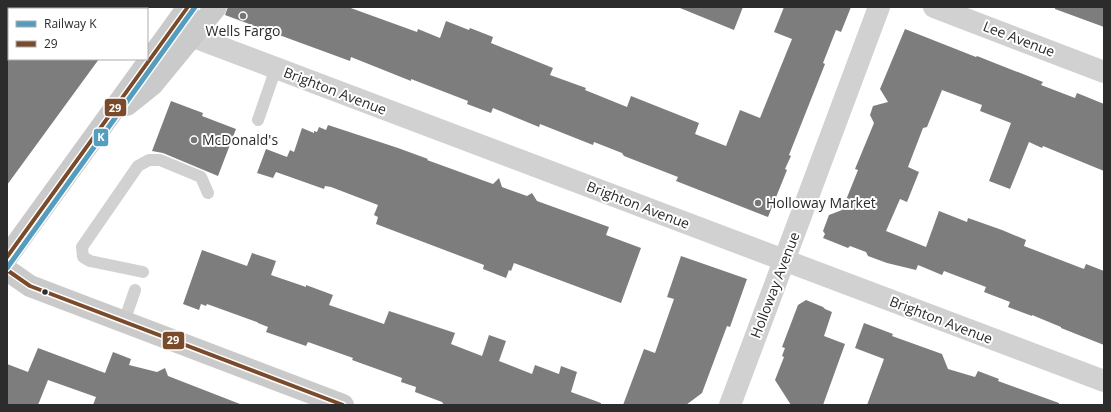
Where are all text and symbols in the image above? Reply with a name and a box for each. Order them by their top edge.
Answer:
legend [8,8,148,60]
marker: Wells Fargo [238,11,248,21]
text: Railway K [44,15,97,32]
street label: Lee Avenue [981,16,1058,61]
place label: Wells Fargo [206,21,280,40]
text: 29 [44,35,58,52]
street label: Brighton Avenue [281,62,390,119]
line badge: 29 [104,98,127,117]
text: 29 [109,100,121,115]
line badge: K [93,128,109,147]
text: K [97,129,105,144]
place label: McDonald's [202,130,278,149]
marker: McDonald's [189,135,199,145]
street label: Brighton Avenue [584,176,693,233]
place label: Holloway Market [766,193,876,212]
marker: Holloway Market [753,198,763,208]
street label: Holloway Avenue [746,229,804,341]
unlabelled marker [40,287,50,297]
street label: Brighton Avenue [887,291,996,348]
line badge: 29 [162,331,185,350]
text: 29 [167,332,179,347]

